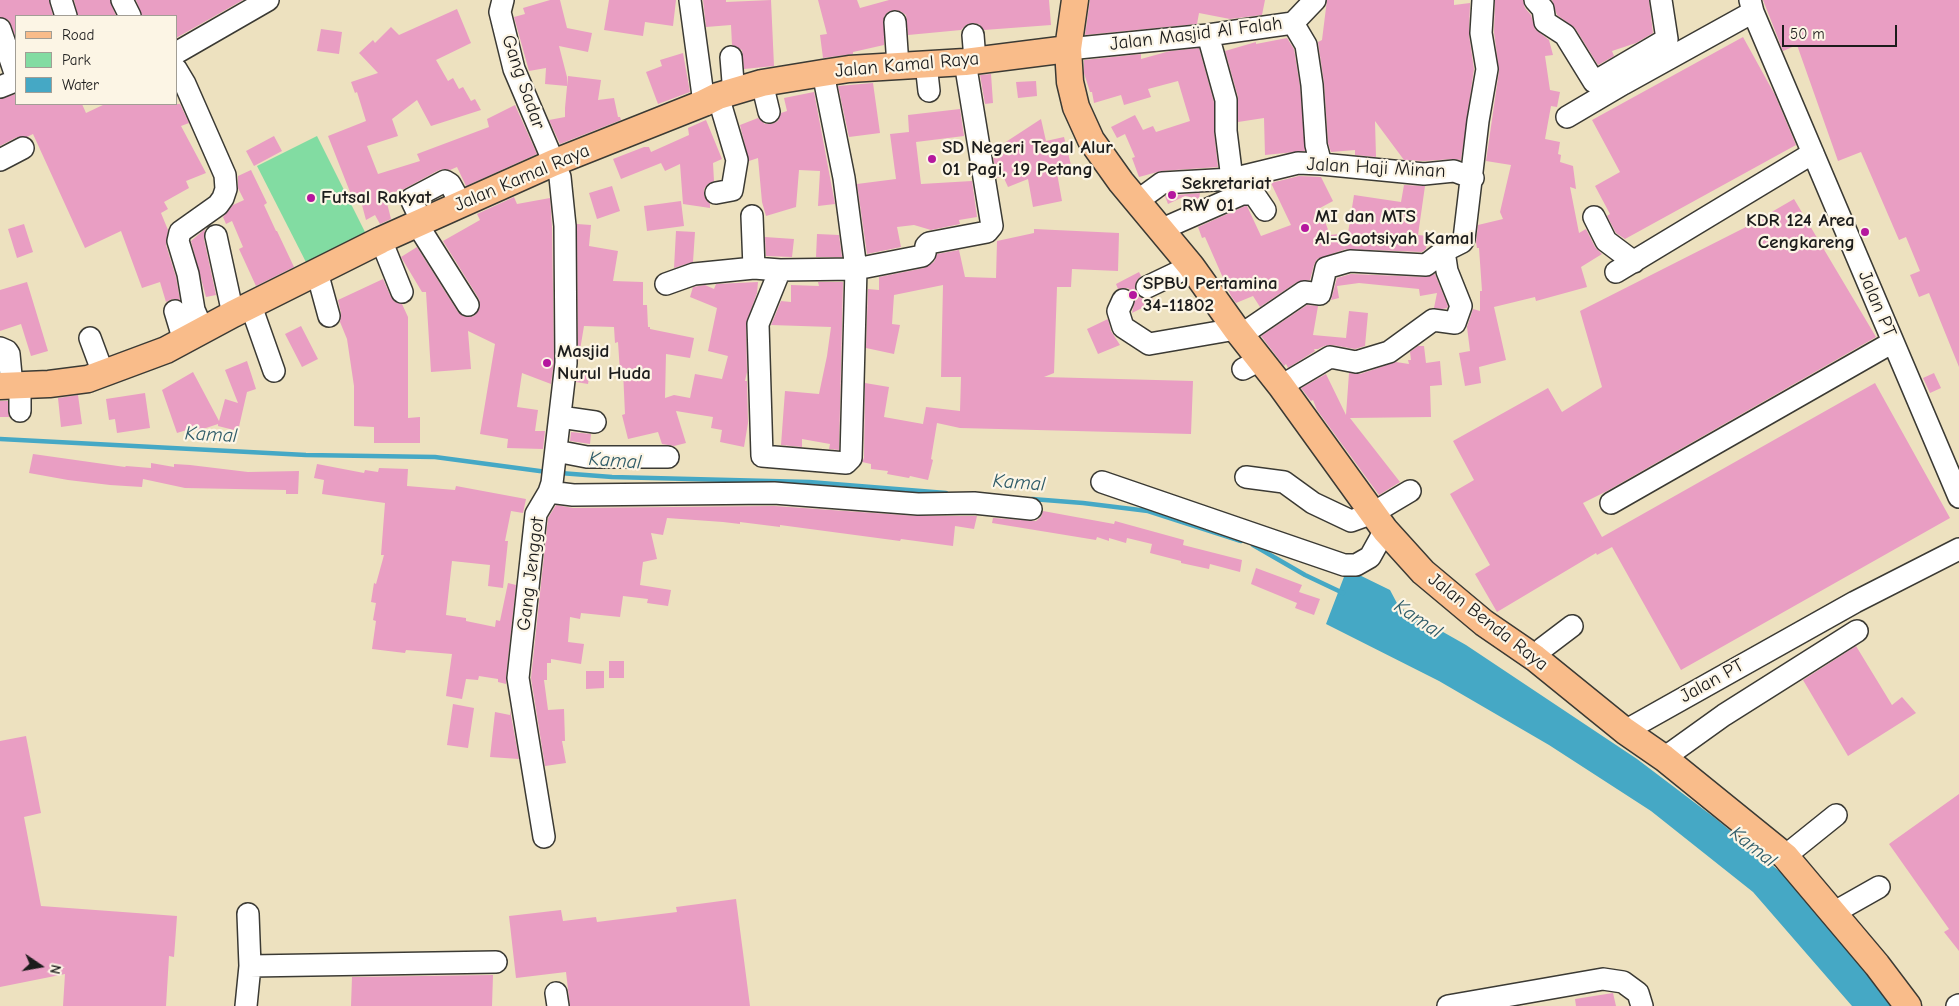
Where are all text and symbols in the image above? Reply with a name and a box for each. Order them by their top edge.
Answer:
street label: Jalan Masjid Al Falah [1108,12,1284,56]
legend [15,15,178,105]
scale bar [1784,15,1899,47]
text: 50 m [1790,25,1825,43]
text: Road [62,26,94,44]
street label: Gang Sadar [496,32,550,132]
street label: Jalan Kamal Raya [834,47,980,83]
text: Park [62,51,91,69]
text: Water [62,76,99,94]
place label: SD Negeri Tegal Alur 01 Pagi, 19 Petang [942,137,1113,181]
street label: Jalan Kamal Raya [451,139,593,217]
marker: SD Negeri Tegal Alur 01 Pagi, 19 Petang [926,153,938,165]
street label: Jalan Haji Minan [1306,153,1446,183]
place label: Sekretariat RW 01 [1182,173,1271,217]
place label: Futsal Rakyat [321,187,431,209]
marker: Sekretariat RW 01 [1166,189,1178,201]
marker: Futsal Rakyat [305,192,317,204]
place label: MI dan MTS Al-Gaotsiyah Kamal [1315,206,1474,250]
place label: KDR 124 Area Cengkareng [1746,210,1855,254]
marker: MI dan MTS Al-Gaotsiyah Kamal [1299,222,1311,234]
marker: KDR 124 Area Cengkareng [1859,226,1871,238]
street label: Jalan PT [1853,267,1901,341]
place label: SPBU Pertamina 34-11802 [1143,273,1278,317]
marker: SPBU Pertamina 34-11802 [1127,289,1139,301]
place label: Masjid Nurul Huda [557,341,651,385]
marker: Masjid Nurul Huda [541,357,553,369]
water label: Kamal [184,422,238,448]
water label: Kamal [588,447,642,475]
water label: Kamal [992,469,1046,497]
street label: Gang Jenggot [513,516,549,632]
street label: Jalan Benda Raya [1423,568,1553,676]
water label: Kamal [1389,594,1447,644]
street label: Jalan PT [1676,654,1748,708]
water label: Kamal [1725,821,1781,873]
north arrow [15,941,65,991]
text: N [46,963,64,975]

